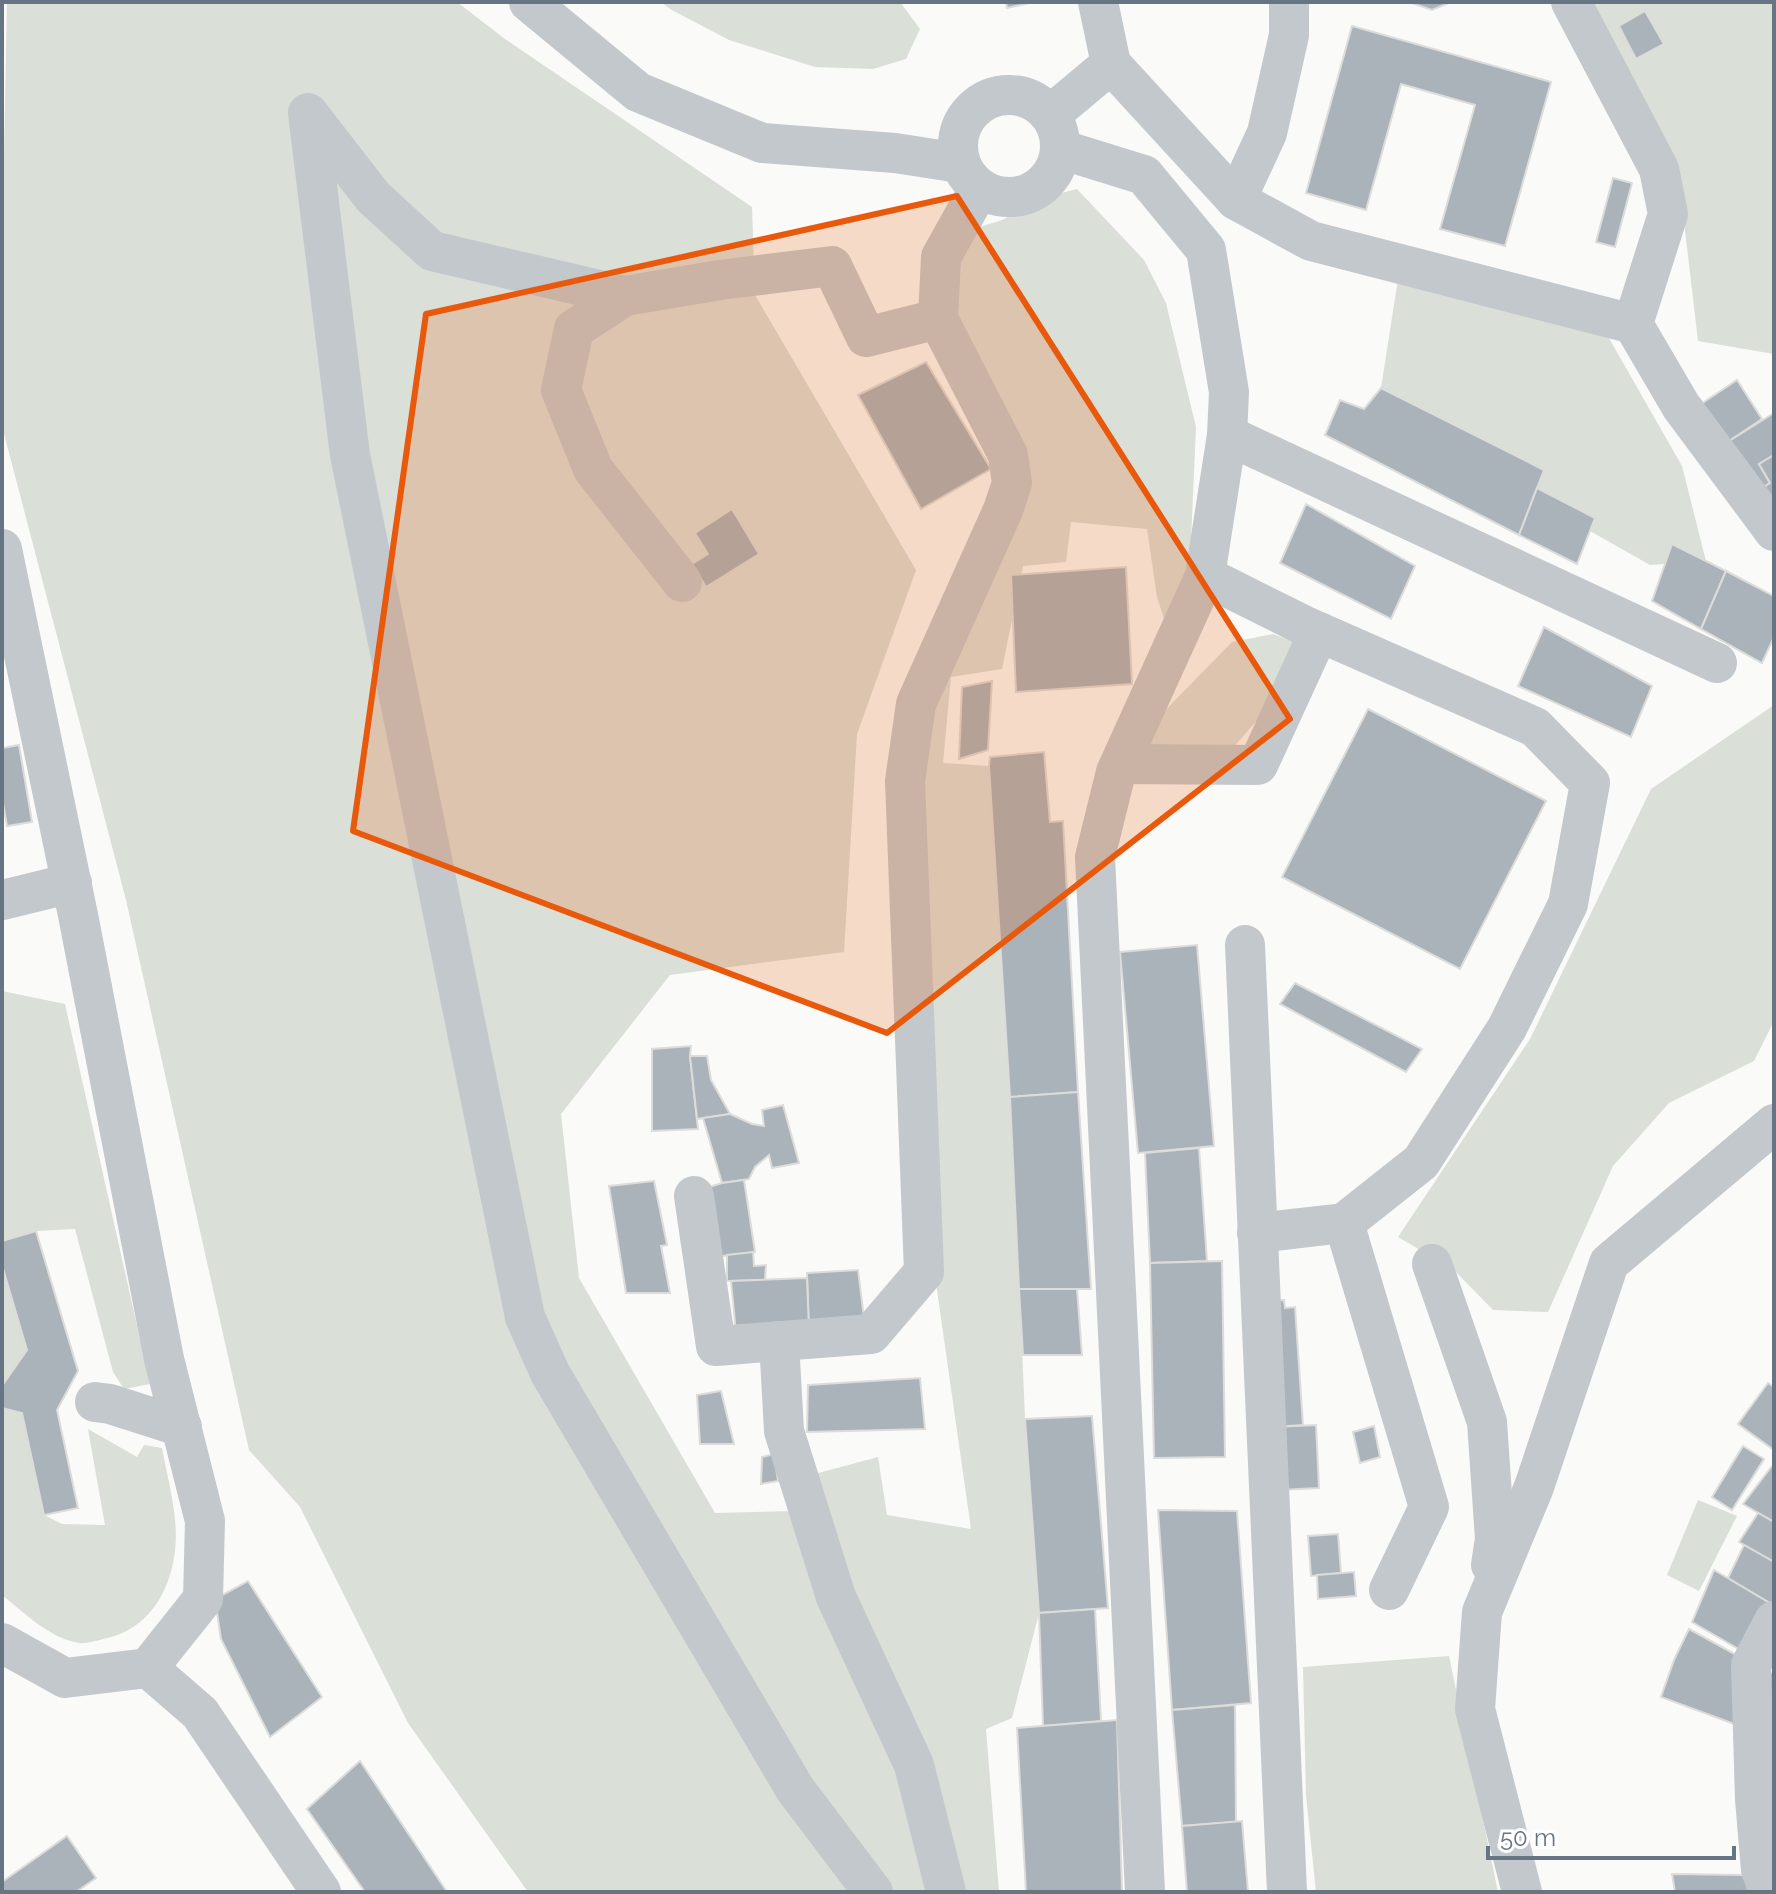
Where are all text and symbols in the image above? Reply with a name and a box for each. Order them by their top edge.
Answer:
scale bar [1488,1810,1734,1860]
text: 50 m [1500,1823,1556,1852]

